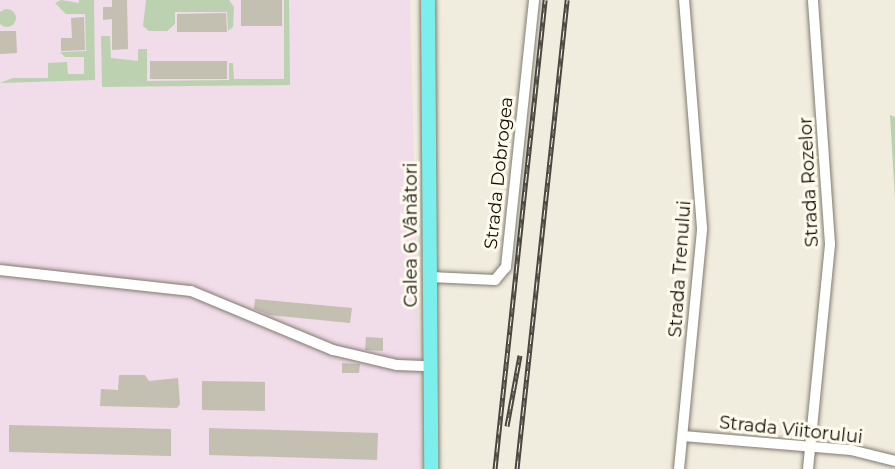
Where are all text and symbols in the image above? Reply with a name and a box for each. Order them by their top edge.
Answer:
street label: Strada Dobrogea [480,96,518,250]
street label: Strada Rozelor [795,116,823,248]
street label: Calea 6 Vânători [400,163,422,307]
street label: Strada Trenului [664,200,696,338]
street label: Strada Viitorului [718,412,864,448]

